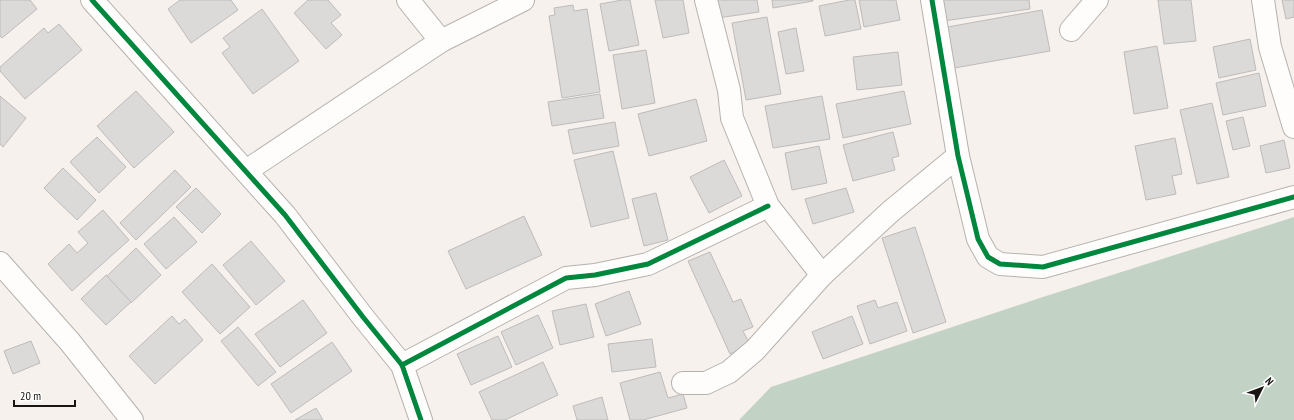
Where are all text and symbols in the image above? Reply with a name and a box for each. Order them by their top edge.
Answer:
north arrow [1242,368,1282,408]
text: N [1262,374,1277,388]
scale bar [14,382,75,408]
text: 20 m [20,388,41,403]

